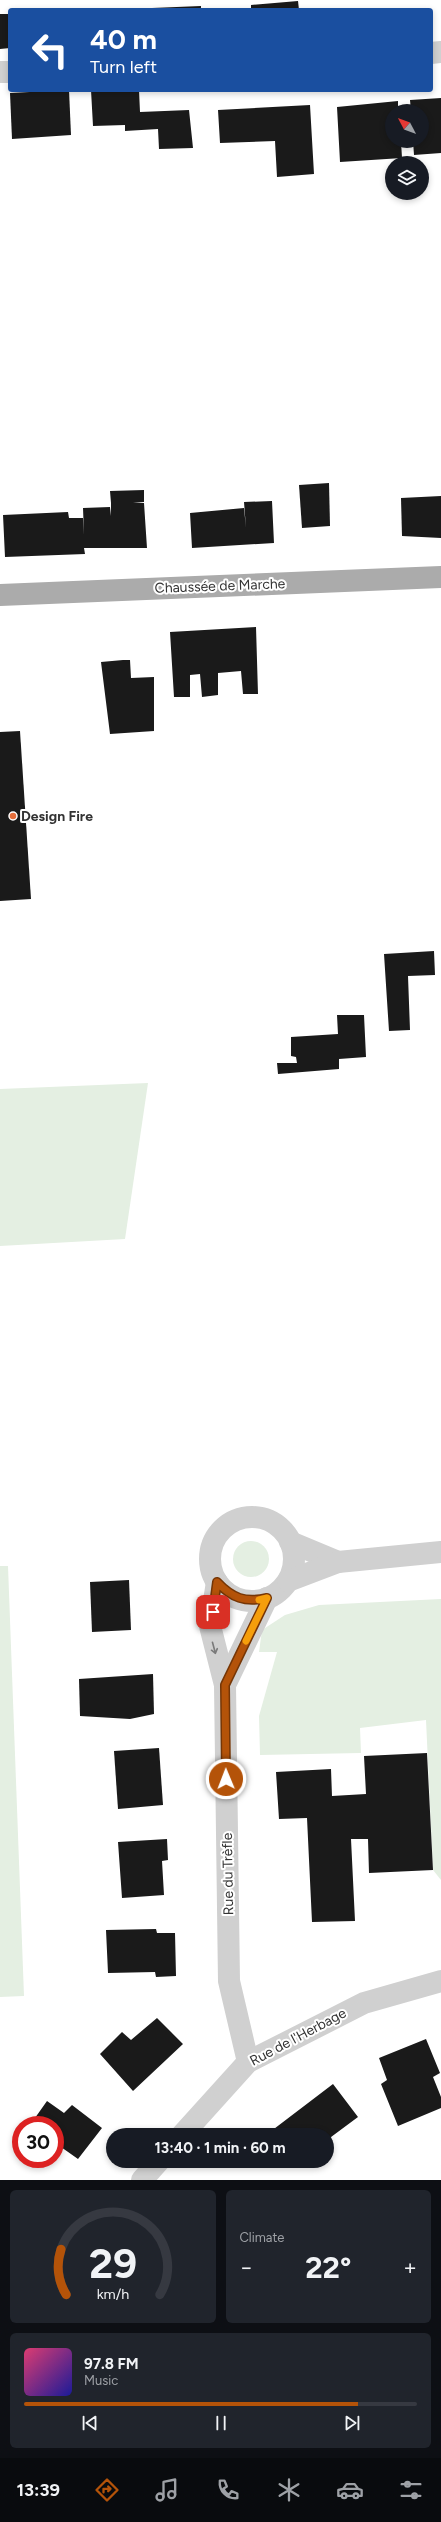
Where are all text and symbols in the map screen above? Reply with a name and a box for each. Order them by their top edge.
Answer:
text: 40 m [90,22,157,56]
icon: left [24,24,76,76]
text: Turn left [90,56,157,78]
north arrow [385,104,429,148]
map controls [385,104,429,200]
button: layers [385,156,429,200]
street label: Chaussée de Marche [154,575,286,597]
place label: Design Fire [21,808,93,825]
marker: Design Fire [8,811,18,821]
pin [196,1595,230,1629]
icon: arrive [202,1601,224,1623]
one-way arrow [211,1642,219,1655]
position arrow [205,1758,247,1800]
street label: Rue du Trèfle [219,1832,237,1915]
street label: Rue de l'Herbage [247,2004,350,2070]
speed limit sign: 30 [12,2116,64,2168]
text: 13:40 · 1 min · 60 m [155,2139,285,2157]
text: Climate [240,2230,284,2245]
text: 29 [89,2237,137,2287]
text: 22° [305,2249,351,2286]
text: − [240,2254,253,2281]
text: + [403,2254,417,2281]
text: km/h [96,2284,129,2302]
text: 97.8 FM [84,2355,139,2373]
text: Music [84,2373,118,2388]
icon: previous [79,2412,101,2434]
icon: pause [210,2412,232,2434]
icon: next [341,2412,363,2434]
icon: directions [93,2476,121,2504]
icon: music [153,2476,181,2504]
icon: phone [214,2476,242,2504]
icon: climate [275,2476,303,2504]
icon: car [336,2476,364,2504]
icon: filters [397,2476,425,2504]
text: 13:39 [16,2479,60,2501]

